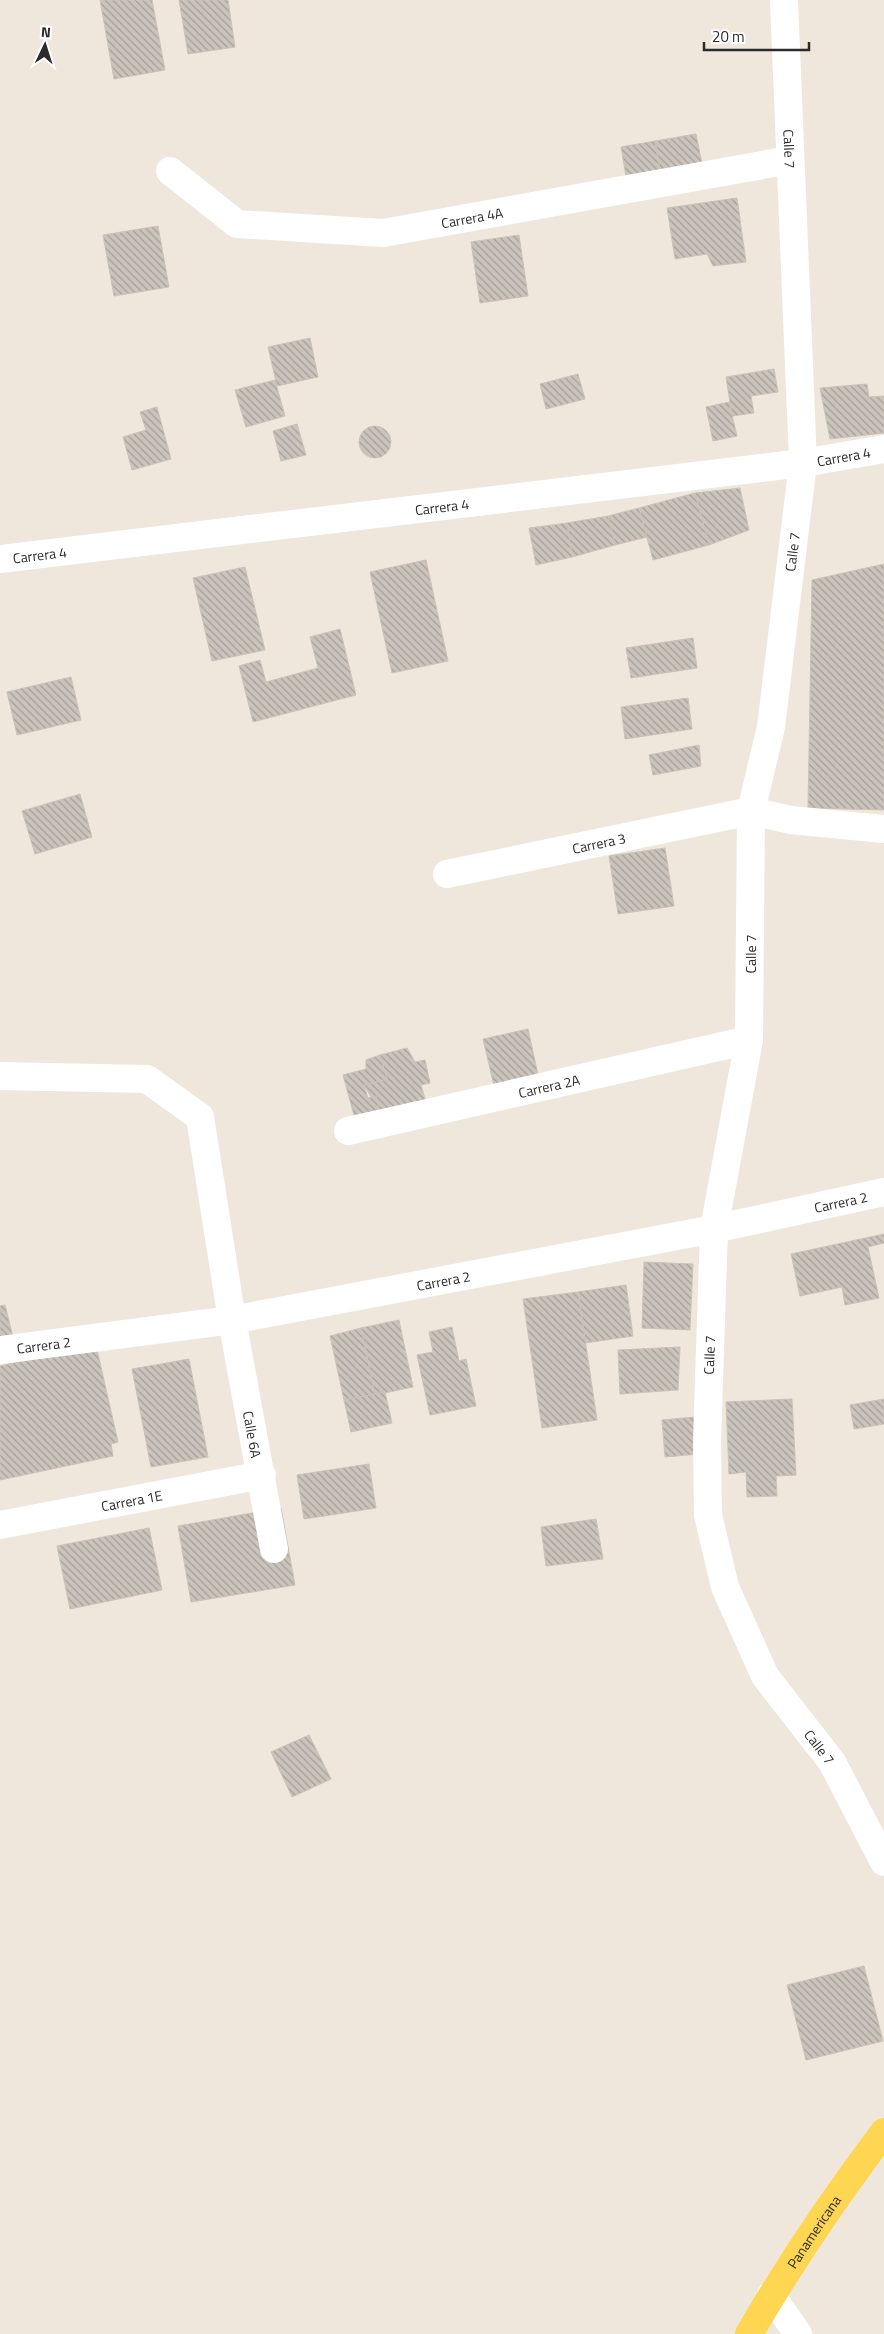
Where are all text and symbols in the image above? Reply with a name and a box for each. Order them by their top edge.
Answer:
north arrow [20,20,70,70]
scale bar [704,20,809,52]
text: N [40,21,52,42]
text: 20 m [712,25,745,48]
street label: Calle 7 [779,129,801,169]
street label: Carrera 4A [439,201,505,233]
street label: Carrera 4 [815,441,872,471]
street label: Carrera 4 [414,493,470,520]
street label: Calle 7 [779,531,805,573]
street label: Carrera 4 [12,541,68,568]
street label: Carrera 3 [570,827,627,858]
street label: Calle 7 [740,934,761,974]
street label: Carrera 2A [516,1068,582,1103]
street label: Carrera 2 [812,1185,869,1217]
street label: Carrera 2 [415,1265,472,1295]
street label: Carrera 2 [15,1330,72,1358]
street label: Calle 7 [698,1335,720,1375]
street label: Calle 6A [238,1409,268,1460]
street label: Carrera 1E [99,1484,164,1516]
street label: Calle 7 [800,1725,840,1768]
street label: Panamericana [781,2191,846,2272]

